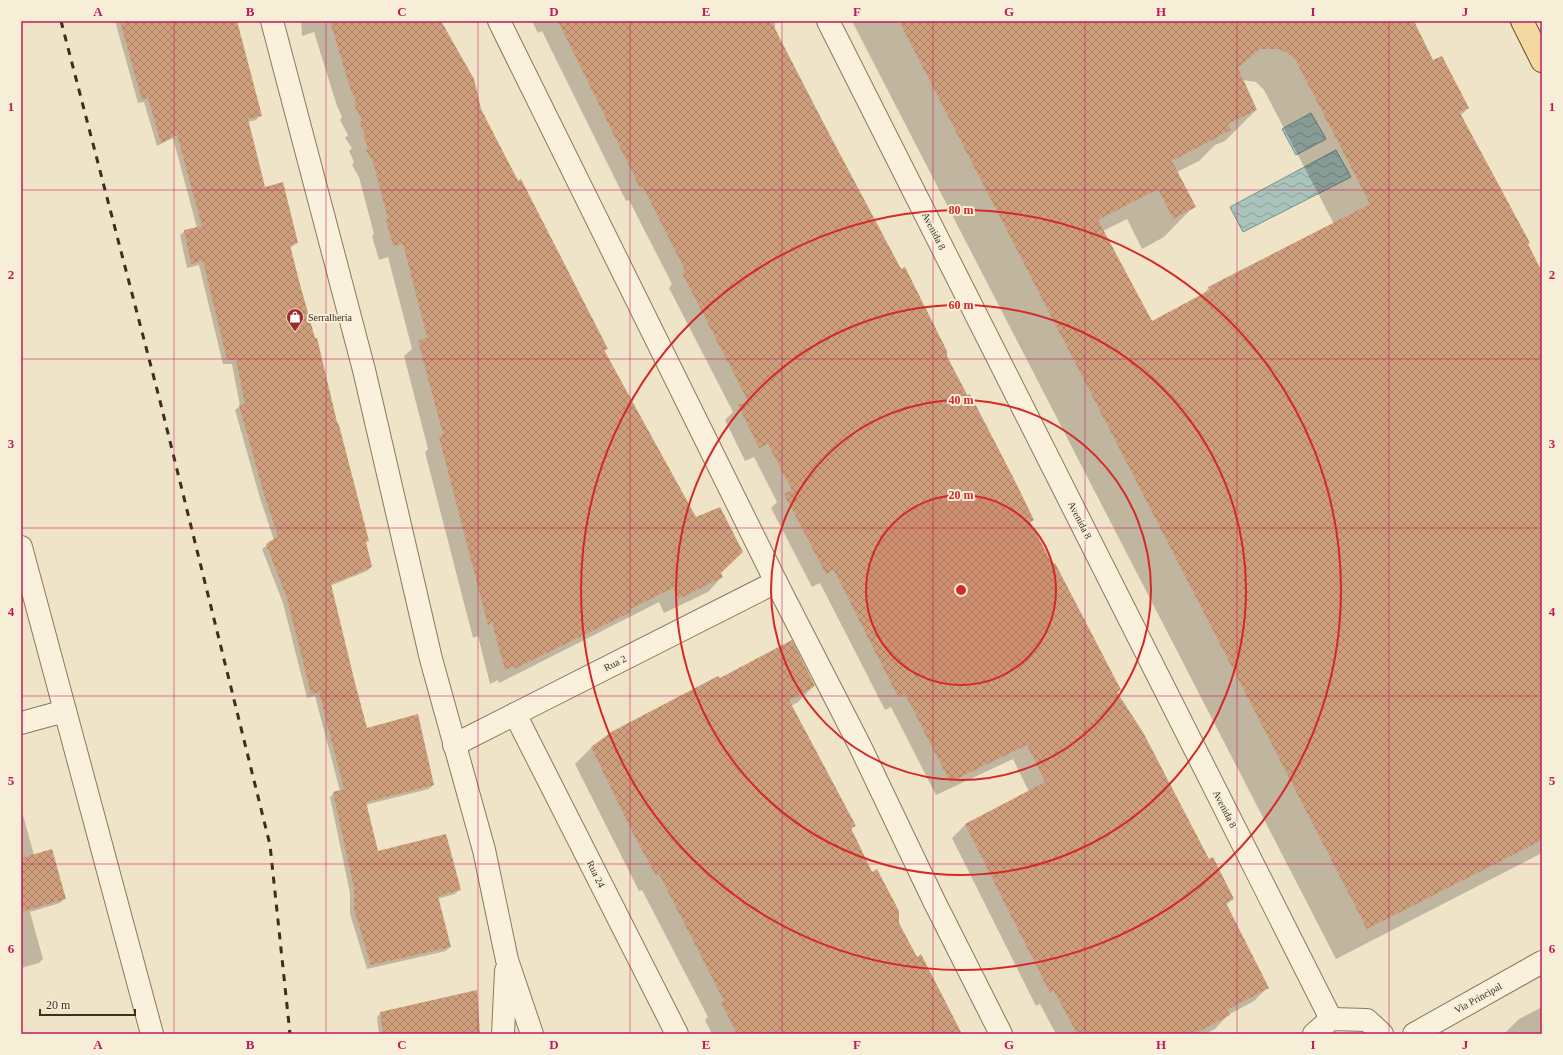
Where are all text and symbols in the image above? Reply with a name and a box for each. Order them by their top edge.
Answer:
text: A [93,4,103,19]
text: B [246,4,255,19]
text: C [397,4,407,19]
text: D [549,4,559,19]
text: E [702,4,710,19]
text: F [853,4,861,19]
text: G [1004,4,1014,19]
text: H [1156,4,1166,19]
text: I [1310,4,1316,19]
text: J [1462,4,1469,19]
text: 1 [8,99,14,114]
text: 1 [1549,99,1555,114]
text: 80 m [949,203,974,217]
street label: Avenida 8 [920,210,948,252]
text: 2 [8,267,14,282]
text: 2 [1549,267,1555,282]
text: 60 m [949,298,974,312]
shop icon: Serralheria [285,307,305,332]
place label: Serralheria [308,312,352,323]
text: 40 m [949,393,974,407]
text: 3 [8,436,15,451]
text: 3 [1549,436,1556,451]
text: 20 m [949,488,974,502]
street label: Avenida 8 [1066,499,1094,541]
centre of rings [954,583,968,597]
text: 4 [8,604,15,619]
text: 4 [1549,604,1556,619]
street label: Rua 2 [602,653,628,673]
text: 5 [8,773,15,788]
text: 5 [1549,773,1556,788]
street label: Avenida 8 [1211,788,1239,830]
street label: Rua 24 [585,859,607,889]
text: 6 [8,941,15,956]
text: 6 [1549,941,1556,956]
street label: Via Principal [1452,980,1504,1016]
scale bar [40,991,135,1017]
text: 20 m [46,998,71,1012]
text: A [93,1037,103,1052]
text: B [246,1037,255,1052]
text: C [397,1037,407,1052]
text: D [549,1037,559,1052]
text: E [702,1037,710,1052]
text: F [853,1037,861,1052]
text: G [1004,1037,1014,1052]
text: H [1156,1037,1166,1052]
text: I [1310,1037,1316,1052]
text: J [1462,1037,1469,1052]

